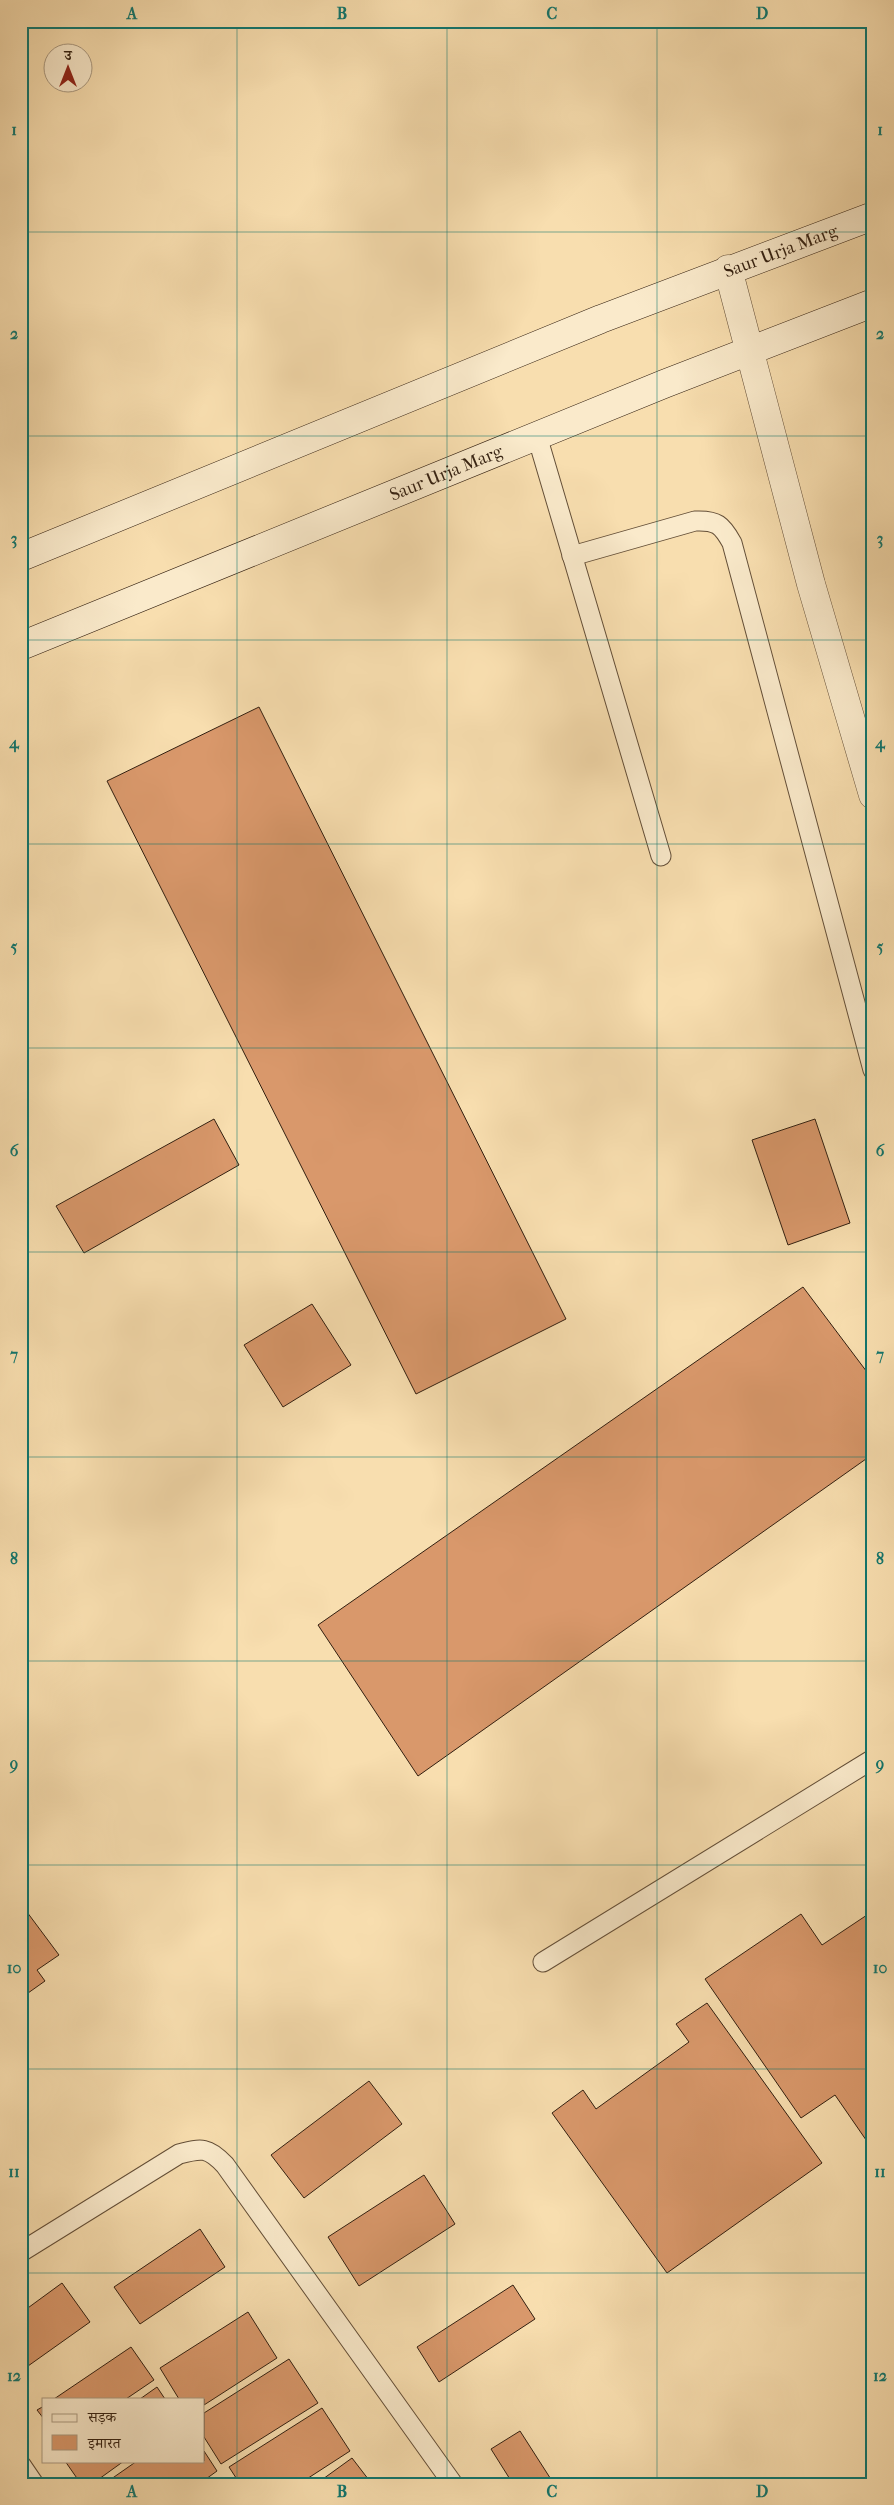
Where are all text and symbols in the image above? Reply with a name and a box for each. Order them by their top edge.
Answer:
text: A [126,4,138,23]
text: B [337,4,347,23]
text: C [547,4,558,23]
text: D [756,4,768,23]
north arrow [42,42,92,92]
text: उ [63,47,72,64]
text: 1 [11,120,17,139]
text: 1 [877,120,883,139]
street label: Saur Urja Marg [721,220,841,283]
text: 2 [10,324,18,343]
text: 2 [876,324,884,343]
street label: Saur Urja Marg [387,441,506,506]
text: 3 [11,529,17,549]
text: 3 [877,529,883,549]
text: 4 [8,733,20,753]
text: 4 [874,733,886,753]
text: 5 [11,937,18,956]
text: 5 [877,937,884,956]
text: 6 [10,1141,19,1160]
text: 6 [876,1141,885,1160]
text: 7 [9,1345,18,1364]
text: 7 [875,1345,884,1364]
text: 8 [10,1549,18,1568]
text: 8 [876,1549,884,1568]
text: 9 [9,1754,18,1774]
text: 9 [875,1754,884,1774]
text: 10 [7,1958,21,1977]
text: 10 [873,1958,887,1977]
text: 11 [8,2162,20,2181]
text: 11 [874,2162,886,2181]
text: 12 [7,2366,21,2385]
text: 12 [873,2366,887,2385]
legend [42,2398,205,2462]
text: सड़क [87,2408,117,2426]
text: इमारत [87,2434,122,2452]
text: A [126,2482,138,2501]
text: B [337,2482,347,2501]
text: C [547,2482,558,2501]
text: D [756,2482,768,2501]

